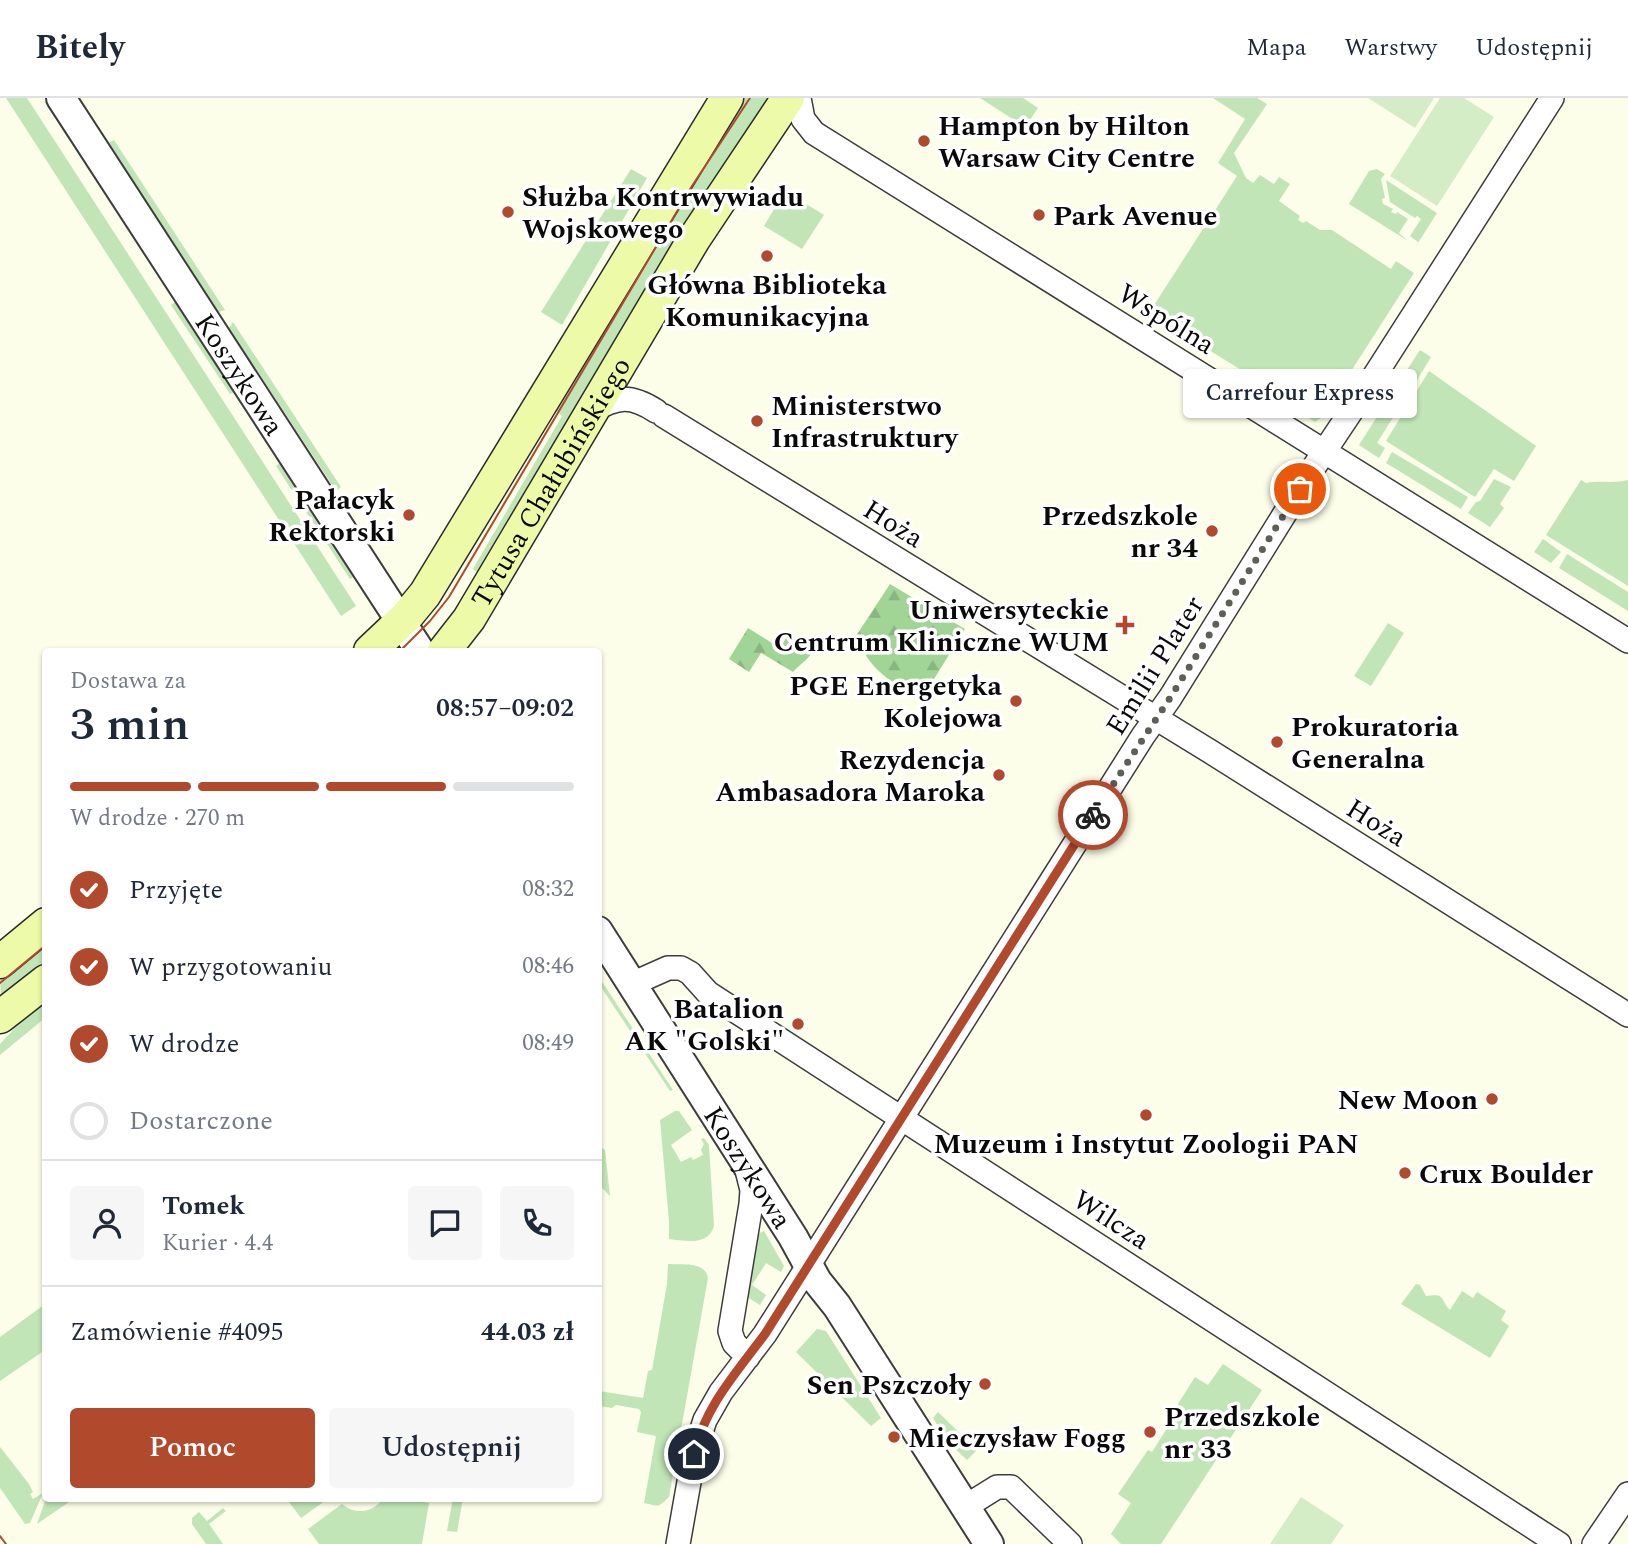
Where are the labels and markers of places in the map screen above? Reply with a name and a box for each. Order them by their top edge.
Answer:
place label: Hampton by Hilton Warsaw City Centre [938,105,1195,180]
marker: Hampton by Hilton Warsaw City Centre [916,133,932,149]
place label: Służba Kontrwywiadu Wojskowego [522,176,804,251]
place label: Park Avenue [1053,195,1217,238]
marker: Służba Kontrwywiadu Wojskowego [500,204,516,220]
marker: Park Avenue [1031,207,1047,223]
marker: Główna Biblioteka Komunikacyjna [759,248,775,264]
place label: Główna Biblioteka Komunikacyjna [647,264,887,339]
callout: Carrefour Express [1183,370,1417,419]
place label: Ministerstwo Infrastruktury [771,385,959,460]
marker: Ministerstwo Infrastruktury [749,413,765,429]
pin [1270,459,1330,519]
place label: Pałacyk Rektorski [268,479,395,554]
place label: Przedszkole nr 34 [1042,495,1198,570]
marker: Pałacyk Rektorski [401,507,417,523]
marker: Przedszkole nr 34 [1204,523,1220,539]
place label: Uniwersyteckie Centrum Kliniczne WUM [774,589,1109,664]
marker: Uniwersyteckie Centrum Kliniczne WUM [1115,615,1135,635]
place label: PGE Energetyka Kolejowa [789,665,1003,740]
marker: PGE Energetyka Kolejowa [1008,693,1024,709]
place label: Prokuratoria Generalna [1291,706,1459,781]
marker: Prokuratoria Generalna [1269,734,1285,750]
place label: Rezydencja Ambasadora Maroka [715,739,986,814]
marker: Rezydencja Ambasadora Maroka [991,767,1007,783]
place label: Batalion AK "Golski" [624,988,784,1063]
marker: Batalion AK "Golski" [790,1016,806,1032]
place label: New Moon [1338,1079,1478,1122]
marker: New Moon [1484,1091,1500,1107]
marker: Muzeum i Instytut Zoologii PAN [1138,1107,1154,1123]
place label: Muzeum i Instytut Zoologii PAN [933,1123,1359,1166]
place label: Crux Boulder [1419,1153,1593,1196]
marker: Crux Boulder [1397,1165,1413,1181]
place label: Sen Pszczoły [806,1364,973,1407]
marker: Sen Pszczoły [977,1376,993,1392]
place label: Przedszkole nr 33 [1164,1396,1320,1471]
place label: Mieczysław Fogg [908,1417,1126,1460]
pin [664,1424,724,1484]
marker: Przedszkole nr 33 [1142,1424,1158,1440]
marker: Mieczysław Fogg [886,1429,902,1445]

